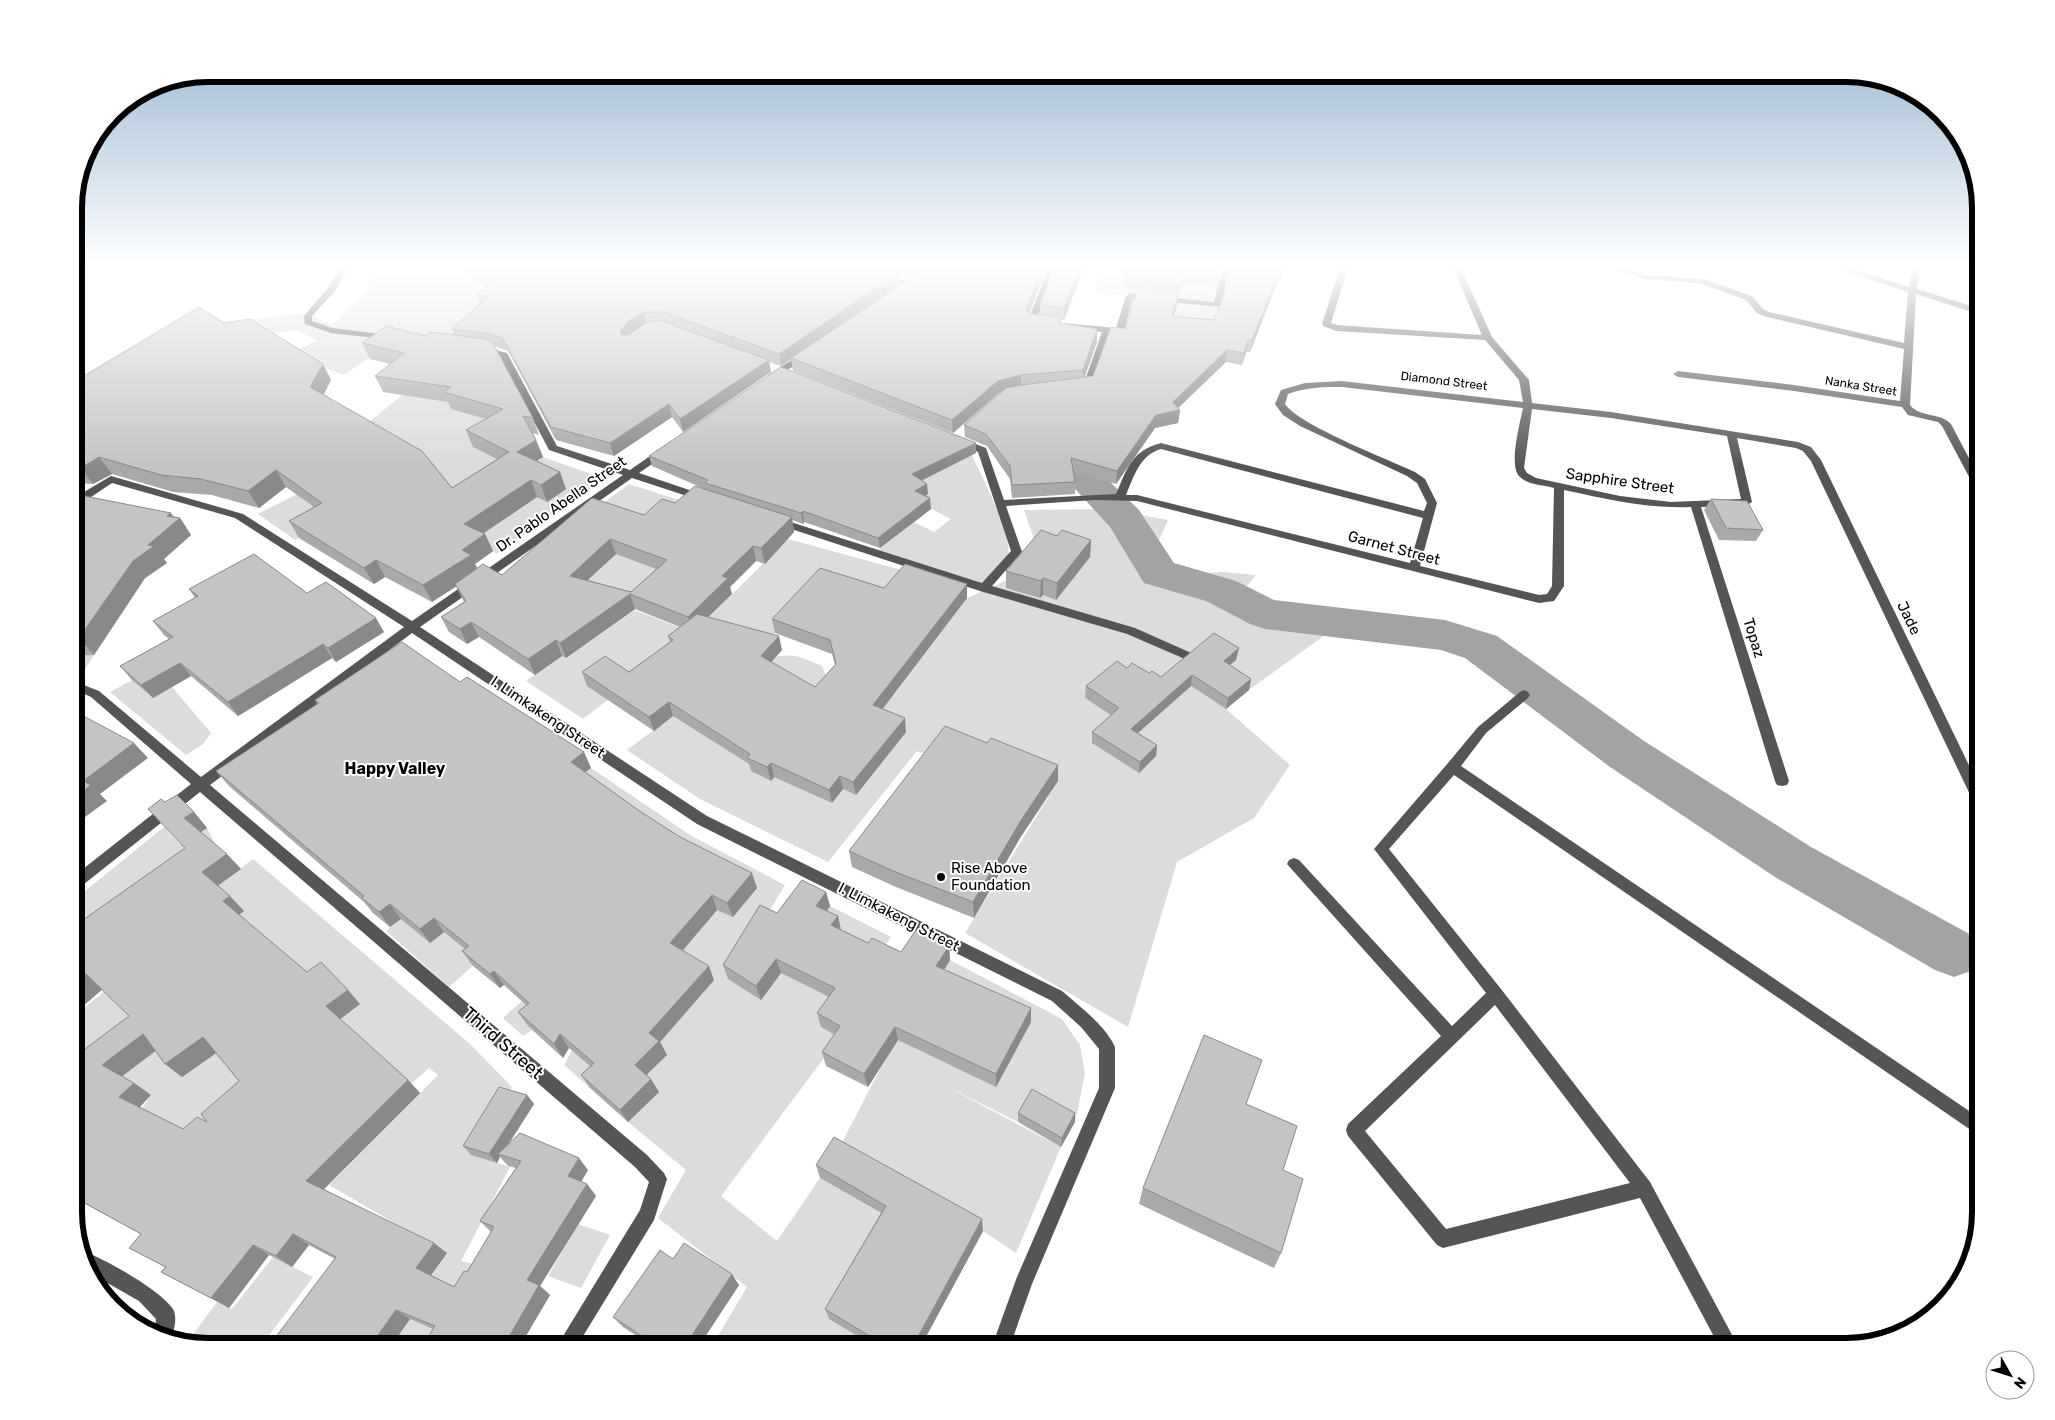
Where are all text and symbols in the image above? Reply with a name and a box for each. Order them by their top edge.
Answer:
street label: Diamond Street [1400,369,1489,393]
street label: Nanka Street [1824,373,1898,399]
street label: Dr. Pablo Abella Street [492,452,630,556]
street label: Sapphire Street [1565,464,1675,498]
street label: Garnet Street [1346,527,1442,569]
street label: Jade [1893,598,1925,638]
street label: Topaz [1739,616,1769,660]
street label: I. Limkakeng Street [488,672,609,762]
district label: Happy Valley [345,759,446,778]
place label: Rise Above Foundation [951,859,1031,894]
marker: Rise Above Foundation [935,871,947,883]
street label: I. Limkakeng Street [835,879,963,955]
street label: Third Street [458,1002,548,1084]
north arrow [1985,1350,2035,1400]
text: N [2010,1374,2029,1392]

